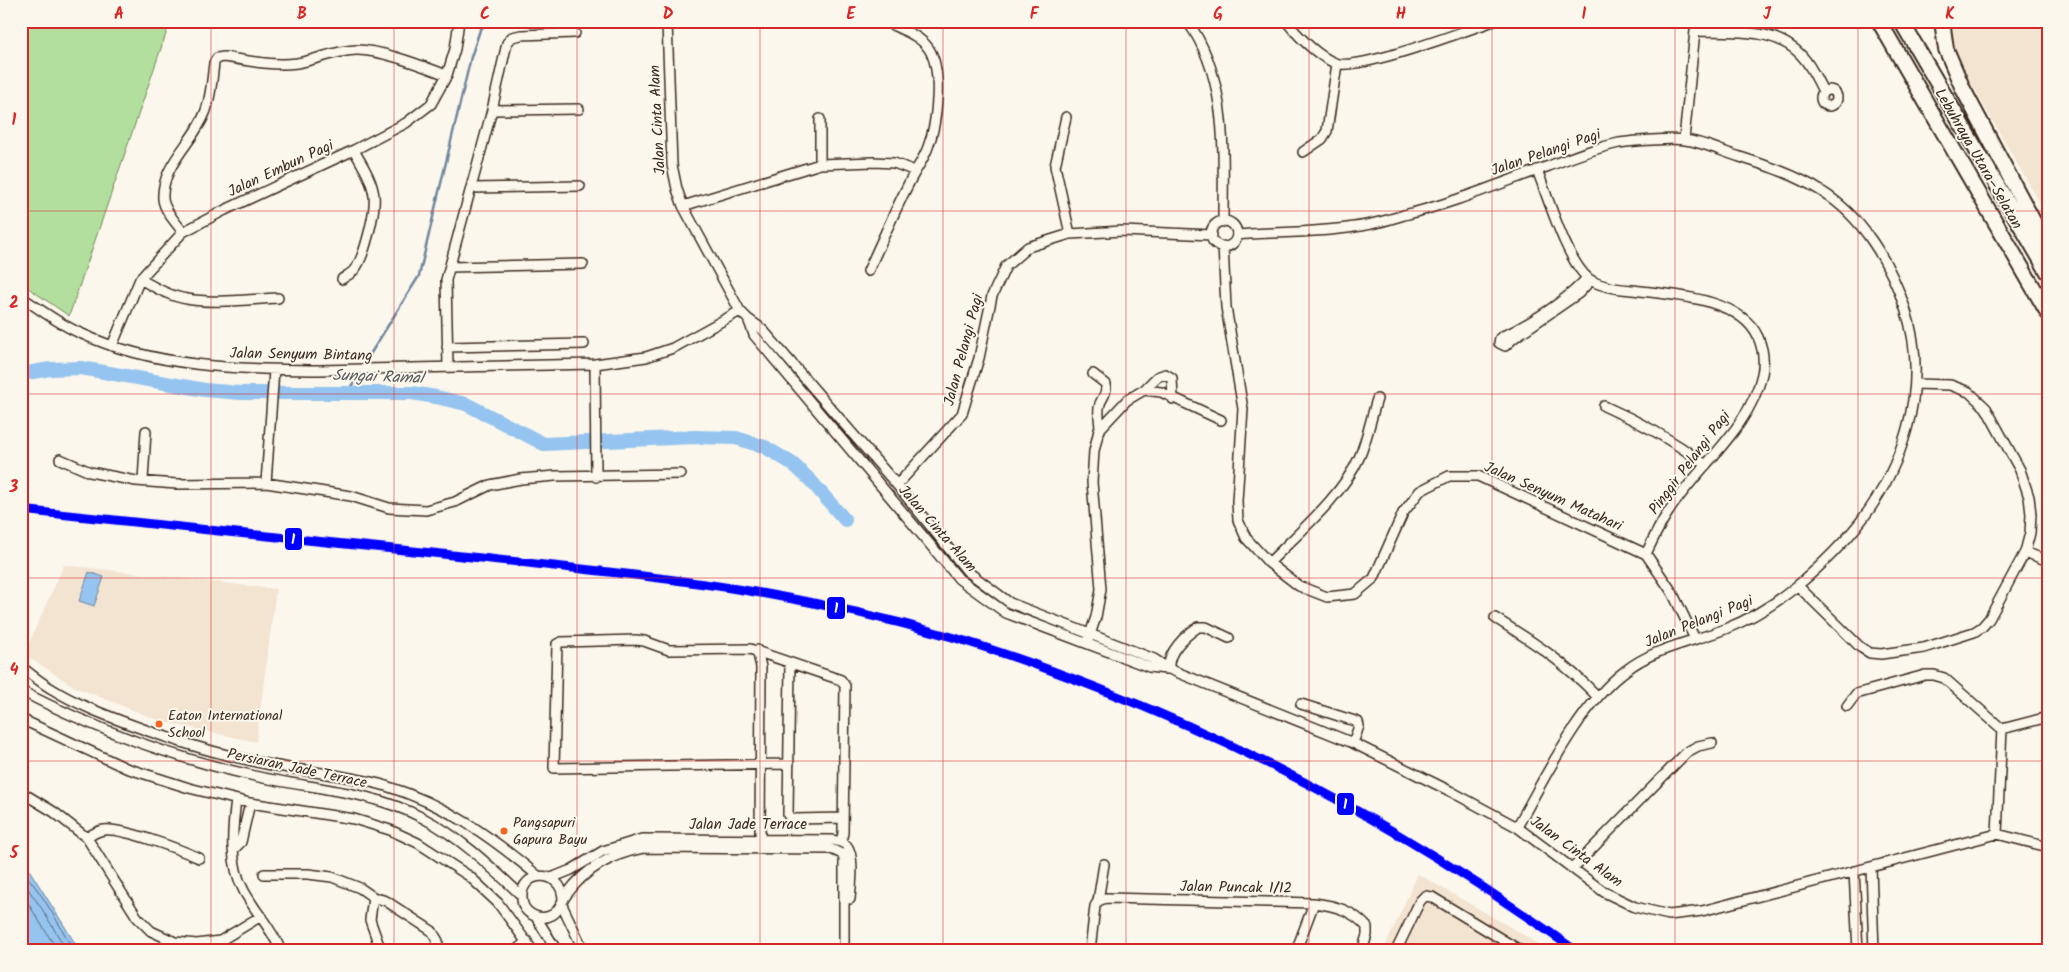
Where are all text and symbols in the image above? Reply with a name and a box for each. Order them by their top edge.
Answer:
text: A [114,2,124,27]
text: B [297,2,307,27]
text: C [480,2,490,27]
text: D [663,2,674,27]
text: E [847,2,857,27]
text: F [1030,2,1040,27]
text: G [1213,2,1223,27]
text: H [1396,2,1406,27]
text: I [1582,2,1587,27]
text: J [1763,2,1772,27]
text: K [1945,2,1955,27]
street label: Jalan Cinta Alam [643,64,673,176]
street label: Lebuhraya Utara–Selatan [1928,84,2028,234]
text: 1 [12,108,17,133]
street label: Jalan Pelangi Pagi [1488,122,1606,183]
street label: Jalan Embun Pagi [224,133,339,204]
street label: Jalan Pelangi Pagi [938,290,991,409]
text: 2 [9,291,19,316]
street label: Jalan Senyum Bintang [229,342,373,368]
water label: Sungai Ramal [332,363,427,391]
street label: Pinggir Pelangi Pagi [1643,405,1738,520]
street label: Jalan Senyum Matahari [1480,456,1627,539]
text: 3 [9,475,19,500]
street label: Jalan Cinta Alam [892,480,982,578]
line badge: 1 [284,527,303,551]
text: 1 [291,529,296,551]
street label: Jalan Pelangi Pagi [1641,589,1758,655]
line badge: 1 [826,596,846,620]
text: 1 [834,598,839,620]
text: 4 [10,658,19,683]
place label: Eaton International School [168,705,283,744]
marker: Eaton International School [154,719,164,729]
street label: Persiaran Jade Terrace [225,742,369,796]
line badge: 1 [1336,792,1355,816]
text: 1 [1343,794,1348,816]
street label: Jalan Cinta Alam [1524,810,1628,894]
place label: Pangsapuri Gapura Bayu [513,812,587,851]
street label: Jalan Jade Terrace [689,813,807,837]
marker: Pangsapuri Gapura Bayu [499,826,509,836]
text: 5 [9,841,20,866]
street label: Jalan Puncak 1/12 [1180,875,1292,901]

